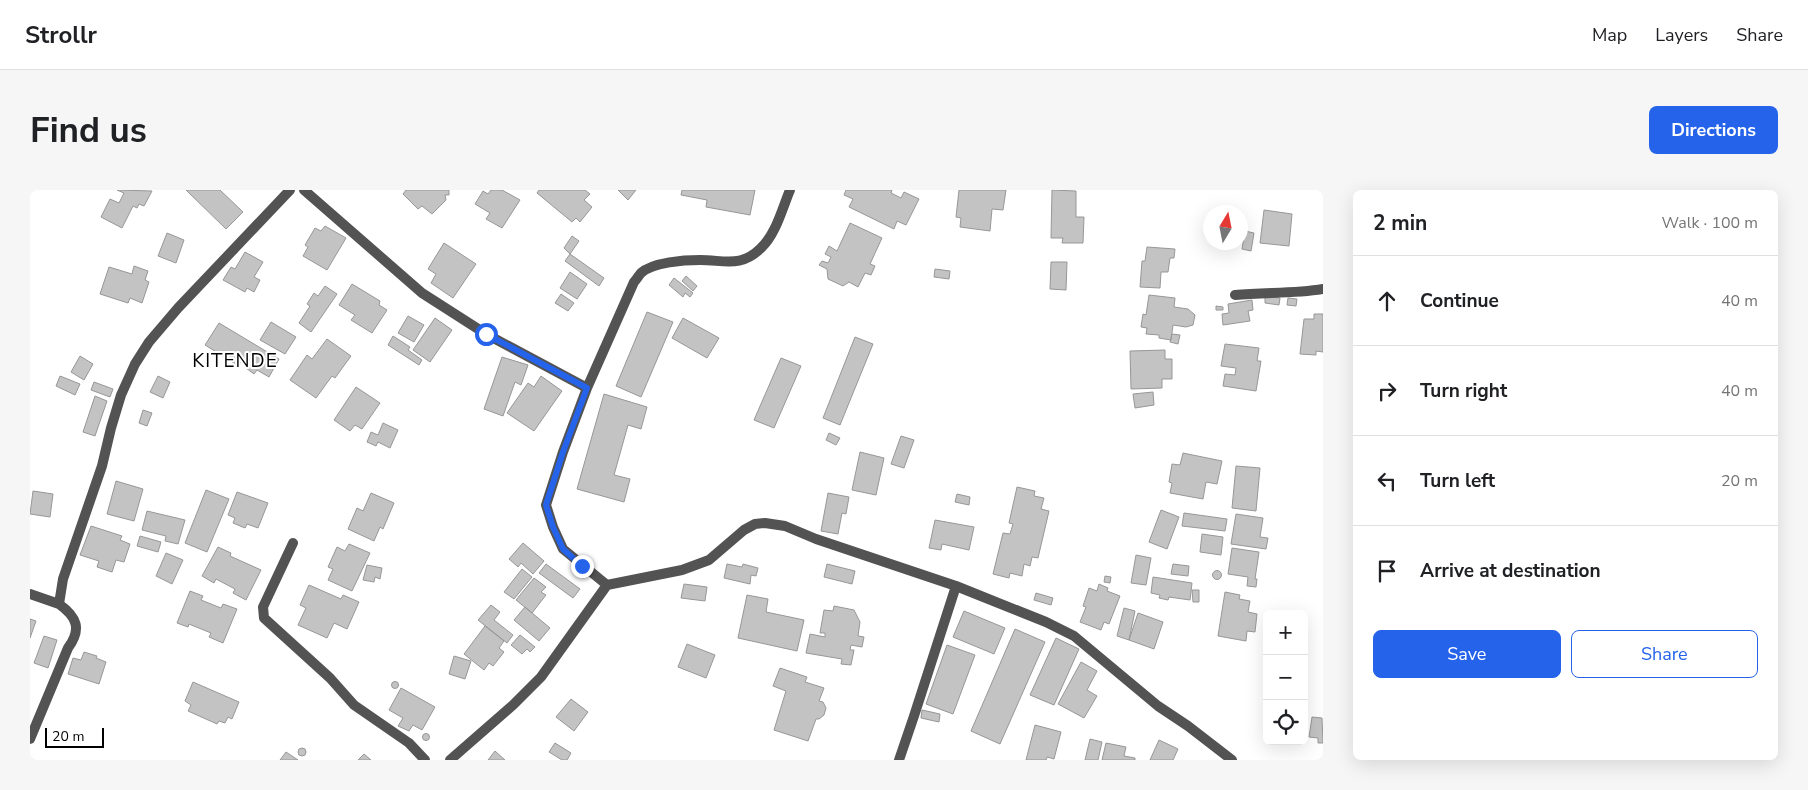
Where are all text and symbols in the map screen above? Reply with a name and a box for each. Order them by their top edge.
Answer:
text: Strollr [25,19,97,51]
text: Map [1592,23,1627,47]
text: Layers [1655,23,1708,47]
text: Share [1736,23,1783,47]
button: Directions [1649,106,1778,154]
text: Find us [30,107,147,154]
north arrow [1203,205,1248,250]
text: 2 min [1373,209,1427,237]
text: Walk · 100 m [1662,212,1758,234]
icon: ahead [1373,287,1401,315]
text: Continue [1420,288,1499,314]
text: 40 m [1721,290,1758,312]
route start [475,323,498,346]
district label: KITENDE [192,348,278,374]
icon: right [1373,377,1401,405]
text: Turn right [1420,378,1507,404]
text: 40 m [1721,380,1758,402]
icon: left [1373,467,1401,495]
text: Turn left [1420,468,1495,494]
text: 20 m [1721,470,1758,492]
route end [571,555,594,578]
icon: arrive [1373,557,1401,585]
text: Arrive at destination [1420,558,1601,584]
map controls [1263,610,1308,745]
button: + [1263,610,1308,655]
button: Save [1373,630,1561,678]
button: Share [1571,630,1758,678]
button: − [1263,655,1308,700]
button: locate [1263,700,1308,745]
scale bar [45,725,104,748]
text: 20 m [52,727,84,746]

